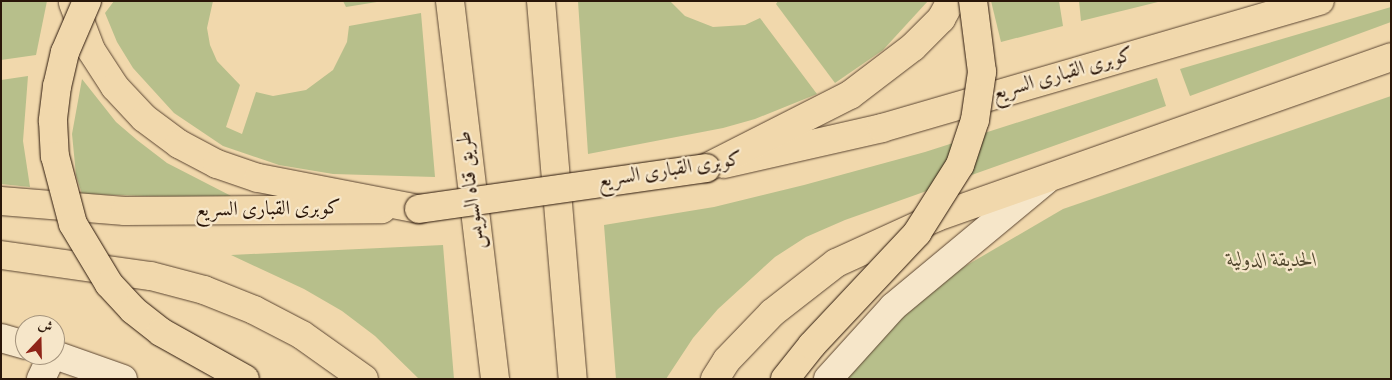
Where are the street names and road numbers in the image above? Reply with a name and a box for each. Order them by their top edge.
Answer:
street label: كوبرى القبارى السريع [990,43,1136,107]
street label: طريق قناه السويس [453,129,491,251]
street label: كوبرى القبارى السريع [596,148,744,194]
street label: كوبرى القبارى السريع [195,197,341,223]

